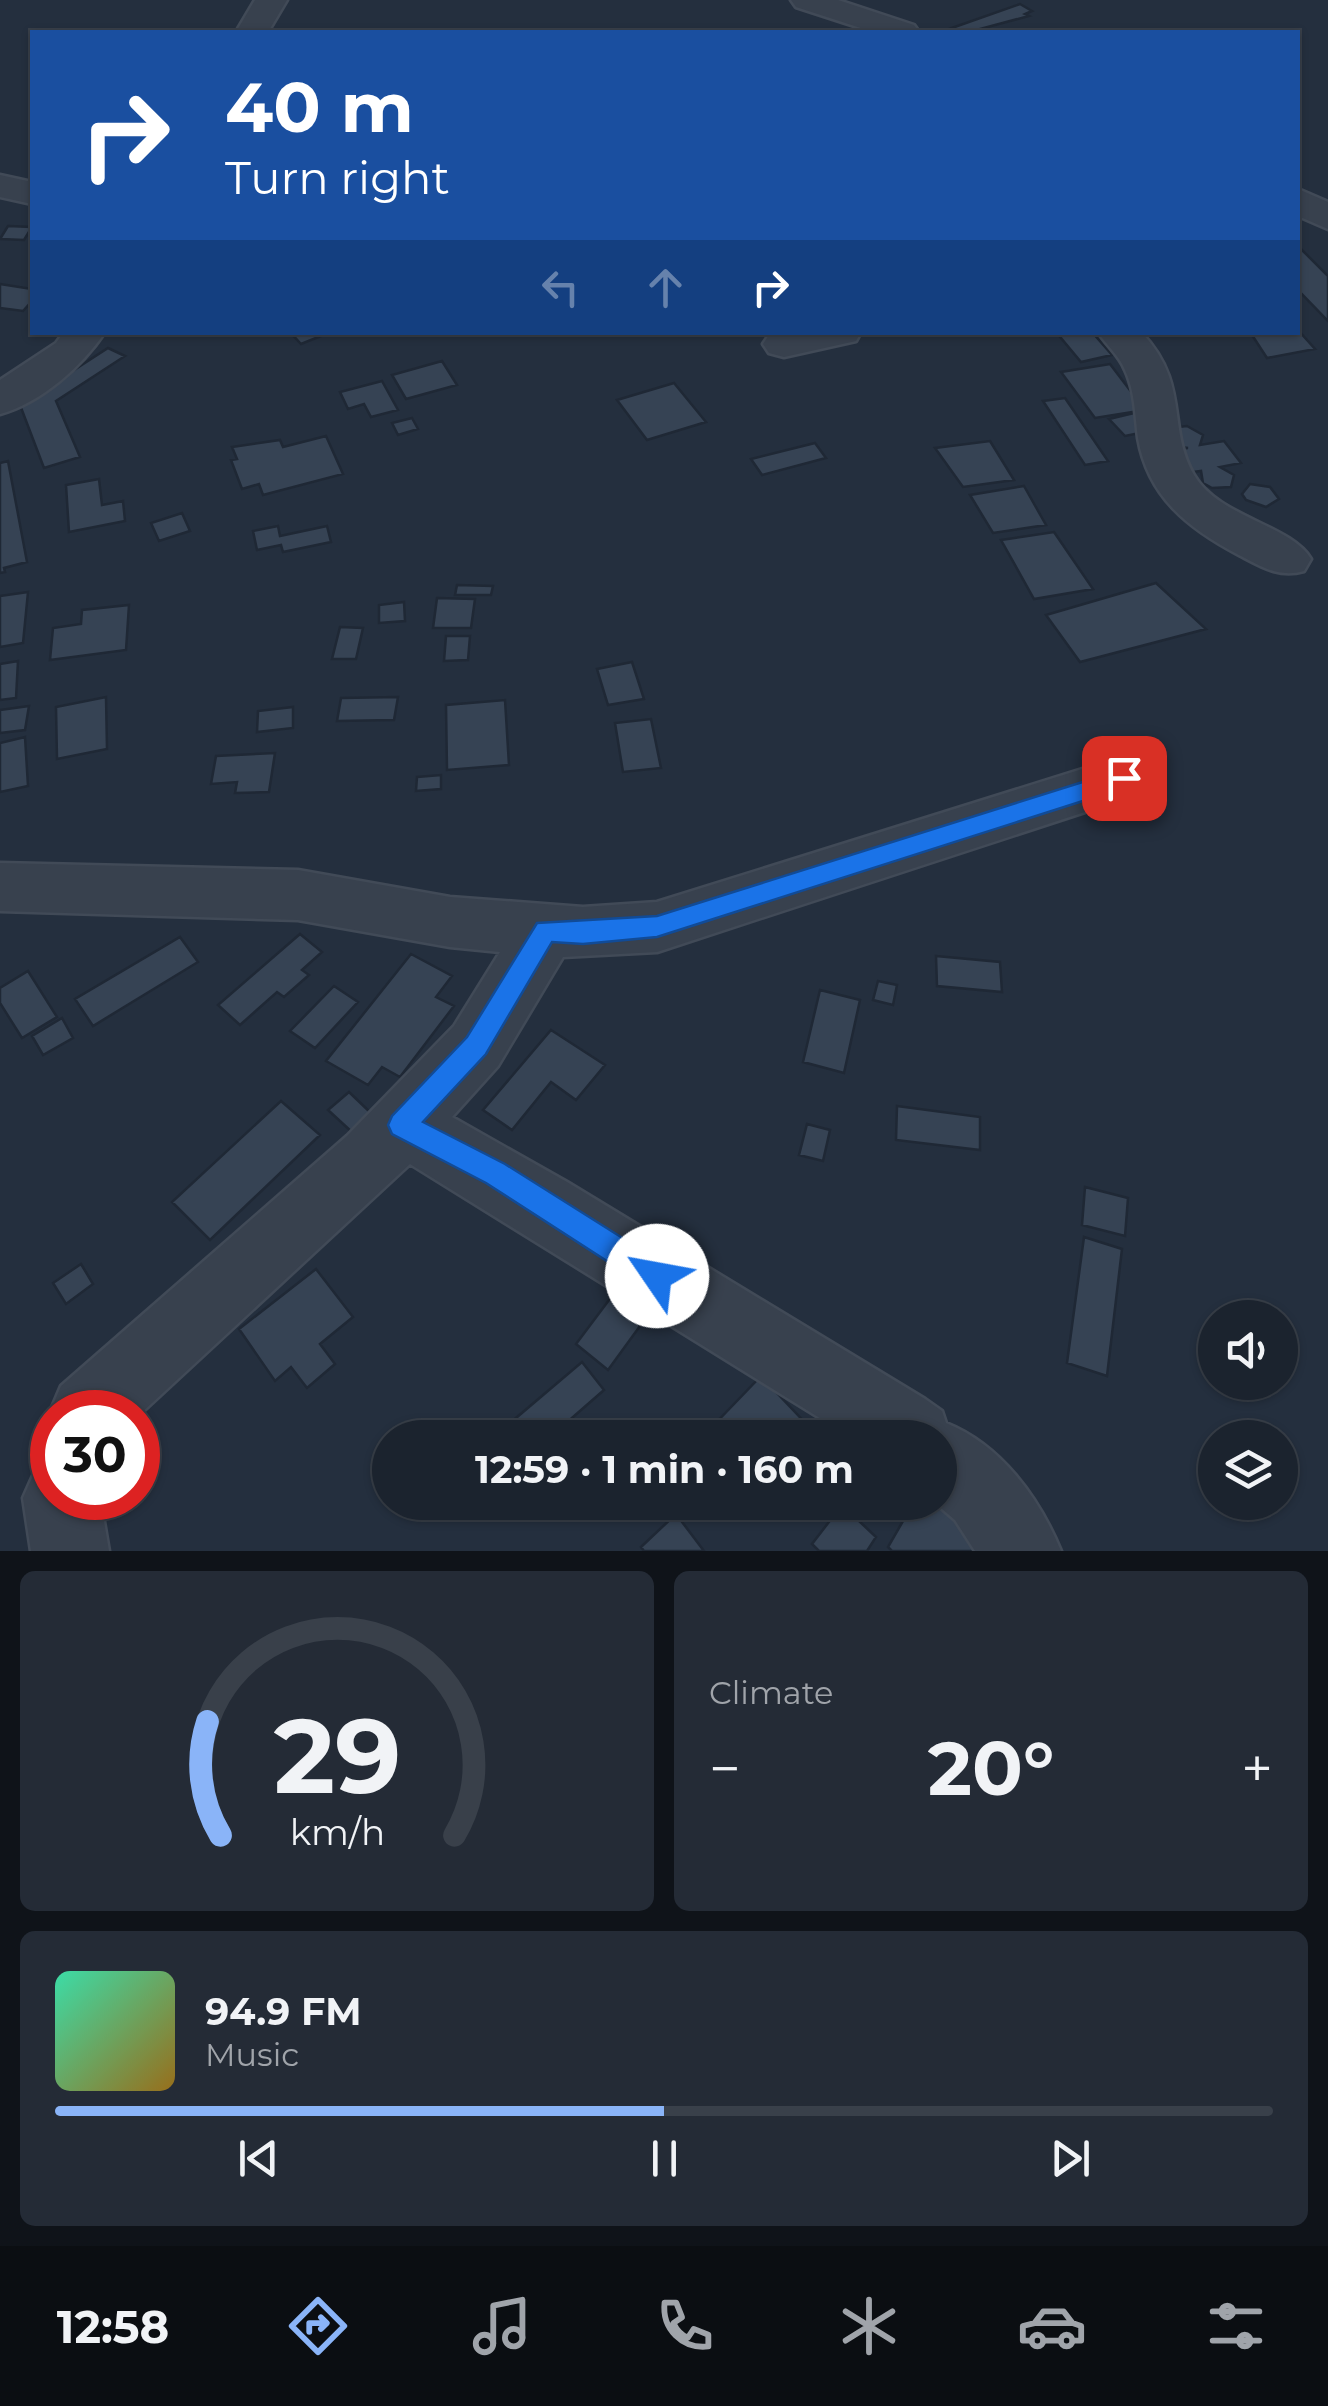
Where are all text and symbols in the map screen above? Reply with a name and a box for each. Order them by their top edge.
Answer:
text: 40 m [225,64,414,150]
icon: right [60,70,190,200]
text: Turn right [225,150,450,205]
icon: left [533,260,588,315]
icon: ahead [638,260,693,315]
icon: right [743,260,798,315]
pin [1082,736,1167,821]
icon: arrive [1097,751,1152,806]
position arrow [605,1224,709,1328]
map controls [1198,1300,1298,1520]
button: sound [1198,1300,1298,1400]
speed limit sign: 30 [30,1390,160,1520]
button: layers [1198,1420,1298,1520]
text: 12:59 · 1 min · 160 m [475,1446,854,1493]
text: Climate [709,1673,833,1712]
text: 29 [273,1692,401,1819]
text: 20° [928,1722,1054,1814]
text: − [709,1735,741,1802]
text: + [1241,1735,1273,1802]
text: km/h [289,1810,385,1854]
text: 94.9 FM [205,1988,362,2035]
text: Music [205,2035,299,2074]
icon: previous [231,2131,286,2186]
icon: pause [637,2131,692,2186]
icon: next [1043,2131,1098,2186]
icon: directions [283,2291,353,2361]
icon: music [467,2291,537,2361]
icon: phone [650,2291,720,2361]
icon: climate [834,2291,904,2361]
icon: car [1017,2291,1087,2361]
icon: filters [1201,2291,1271,2361]
text: 12:58 [57,2299,169,2354]

